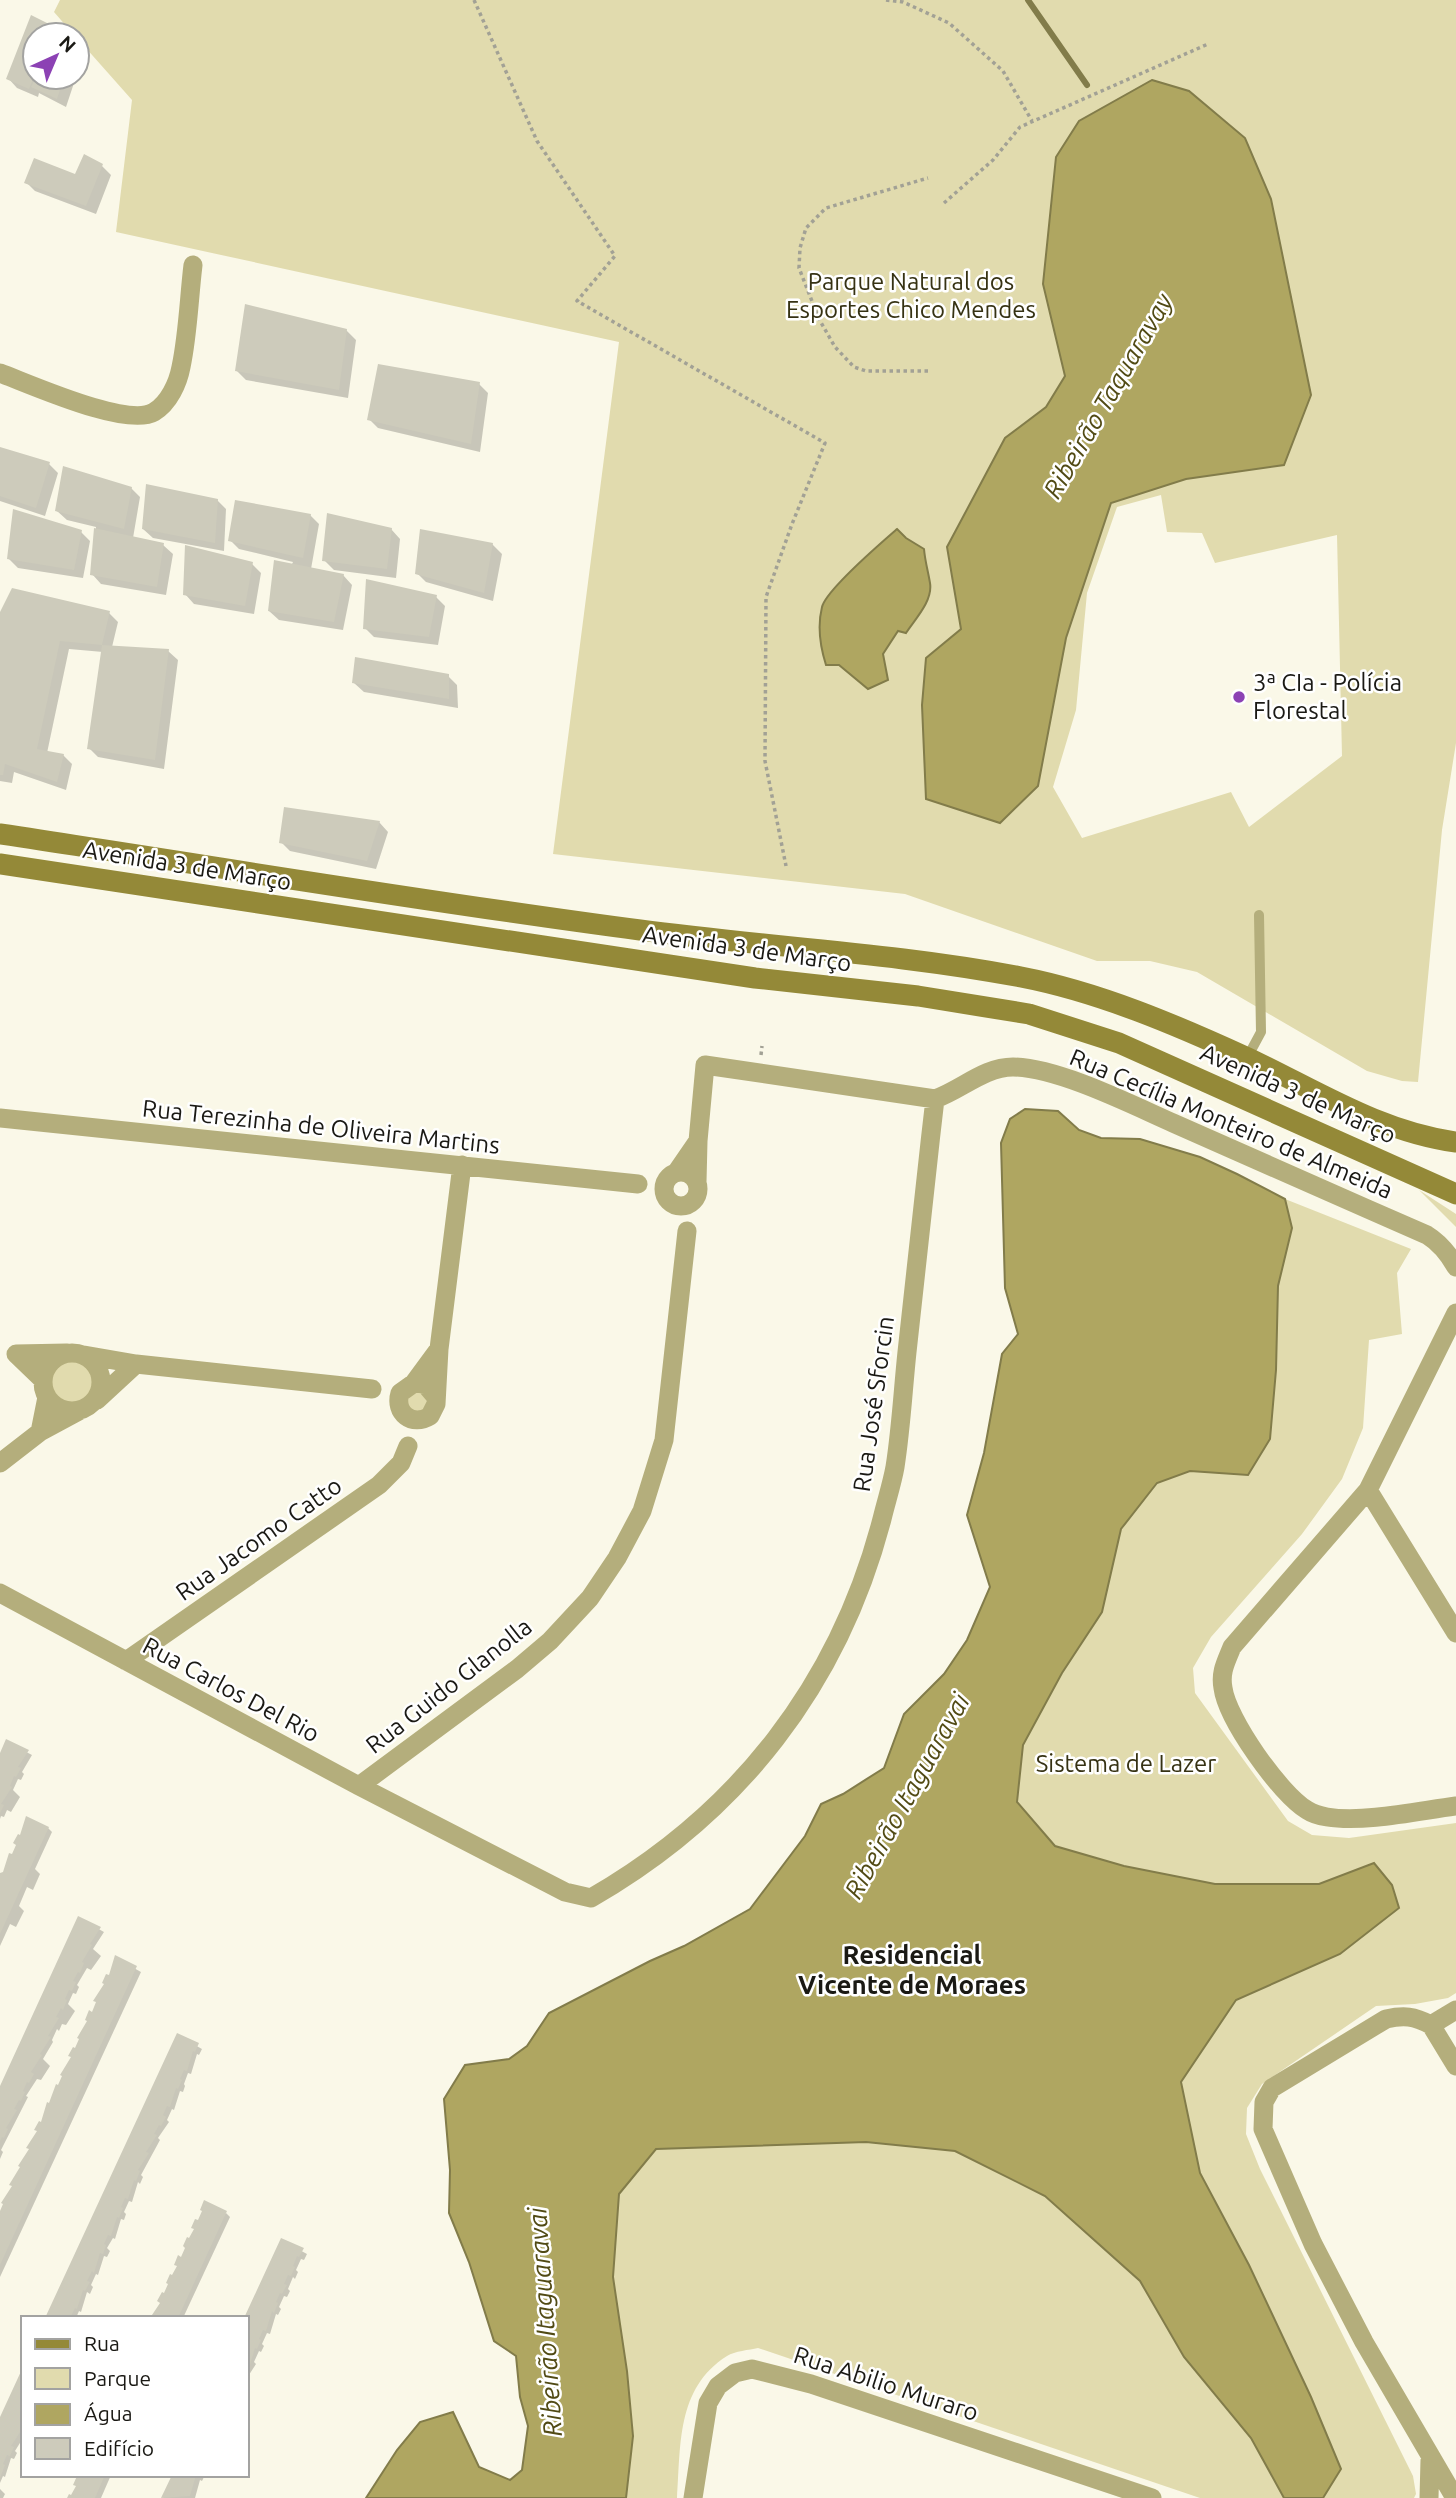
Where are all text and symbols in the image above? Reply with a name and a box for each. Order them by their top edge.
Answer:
north arrow [21,21,91,91]
text: N [55,31,81,57]
park label: Parque Natural dos Esportes Chico Mendes [786,268,1036,323]
water label: Ribeirão Taquaravay [1037,288,1178,503]
place label: 3ª CIa - Polícia Florestal [1253,669,1402,724]
marker: 3ª CIa - Polícia Florestal [1231,689,1247,705]
street label: Avenida 3 de Março [81,836,293,895]
street label: Avenida 3 de Março [641,920,853,977]
street label: Avenida 3 de Março [1196,1038,1400,1149]
street label: Rua Cecília Monteiro de Almeida [1066,1043,1397,1204]
street label: Rua Terezinha de Oliveira Martins [141,1094,501,1159]
street label: Rua José Sforcin [848,1314,899,1493]
street label: Rua Jacomo Catto [171,1471,347,1606]
street label: Rua Guido Glanolla [360,1613,537,1759]
street label: Rua Carlos Del Rio [138,1632,324,1747]
water label: Ribeirão Itaguaravai [838,1687,976,1903]
park label: Sistema de Lazer [1036,1750,1216,1777]
district label: Residencial Vicente de Moraes [798,1940,1026,1999]
water label: Ribeirão Itaguaravai [522,2205,567,2438]
legend [21,2316,248,2477]
text: Rua [84,2331,120,2355]
street label: Rua Abilio Muraro [790,2341,982,2426]
text: Parque [84,2366,151,2390]
text: Água [84,2401,133,2425]
text: Edifício [84,2436,154,2460]

